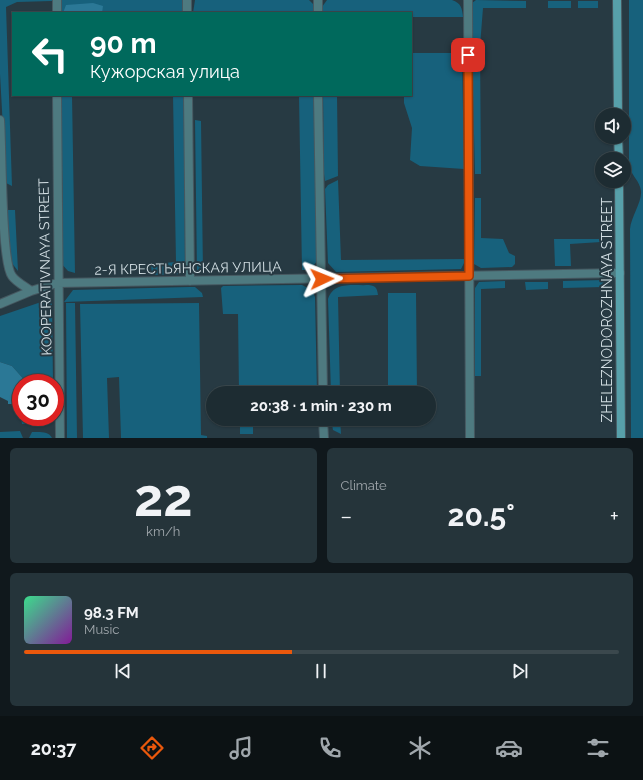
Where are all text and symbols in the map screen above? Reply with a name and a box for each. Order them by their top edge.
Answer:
text: 90 m [90,27,156,60]
icon: left [24,28,76,80]
pin [451,38,485,72]
icon: arrive [457,44,479,66]
text: Кужорская улица [90,61,240,82]
map controls [595,108,631,188]
button: sound [595,108,631,144]
button: layers [595,152,631,188]
street label: KOOPERATIVNAYA STREET [35,178,55,356]
street label: ZHELEZNODOROZHNAYA STREET [599,197,615,423]
street label: 2-Я КРЕСТЬЯНСКАЯ УЛИЦА [94,258,282,278]
position arrow [301,258,343,300]
speed limit sign: 30 [12,374,64,426]
text: 20:38 · 1 min · 230 m [250,397,392,415]
text: 22 [134,467,193,528]
text: Climate [341,478,387,493]
text: 20.5° [447,498,515,533]
text: − [341,503,352,529]
text: + [610,503,619,529]
text: km/h [146,524,180,539]
text: 98.3 FM [84,604,139,622]
text: Music [84,622,119,637]
icon: previous [112,660,134,682]
icon: pause [310,660,332,682]
icon: next [509,660,531,682]
icon: directions [138,734,166,762]
icon: music [227,734,255,762]
icon: phone [316,734,344,762]
icon: climate [406,734,434,762]
icon: car [495,734,523,762]
icon: filters [584,734,612,762]
text: 20:37 [31,738,76,759]

